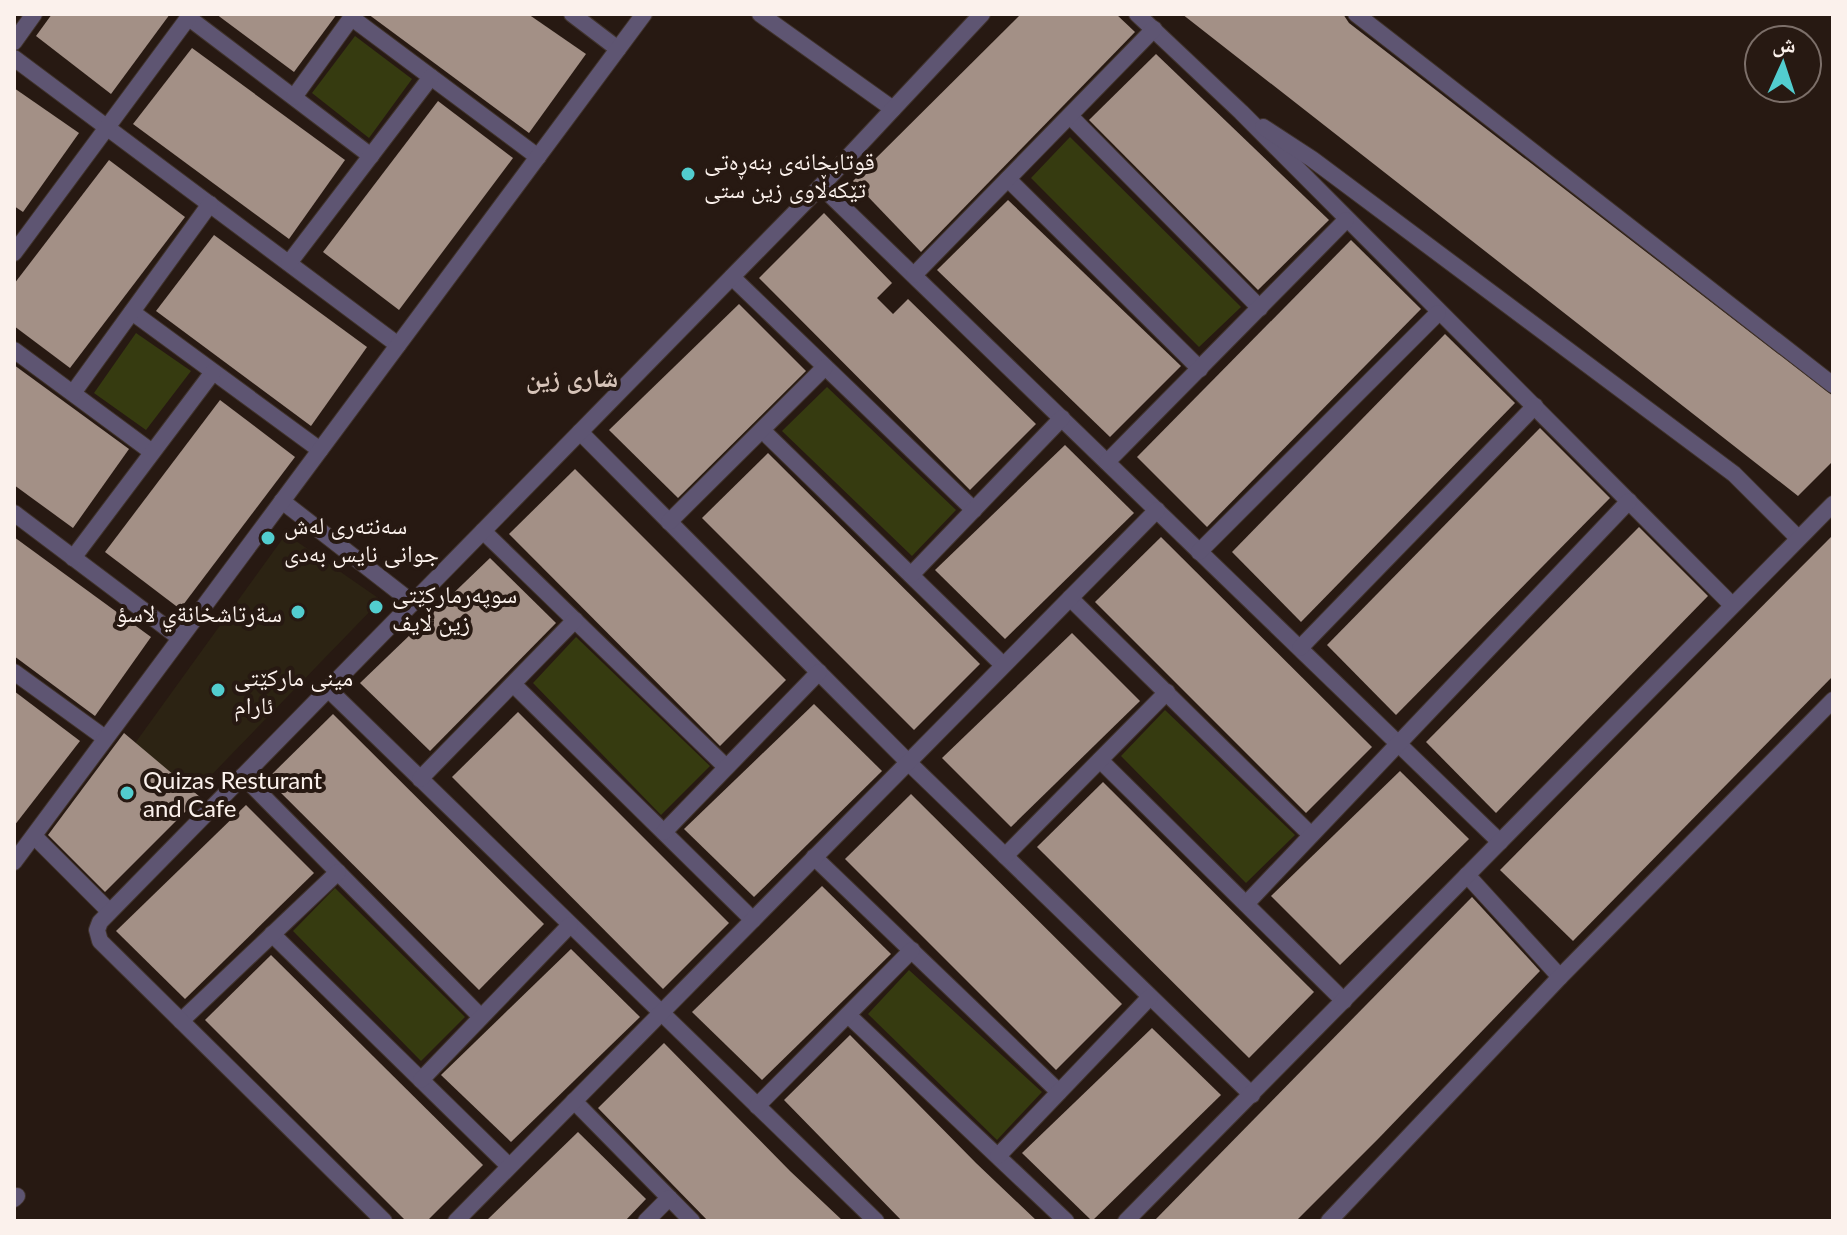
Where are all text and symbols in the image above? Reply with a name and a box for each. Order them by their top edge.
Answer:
north arrow [1743,24,1823,104]
text: ش [1772,29,1796,59]
place label: قوتابخانەی بنەڕەتی تێکەڵاوی زین ستی [704,146,875,204]
marker: قوتابخانەی بنەڕەتی تێکەڵاوی زین ستی [679,165,697,183]
district label: شاری زین [526,361,618,394]
place label: سەنتەری لەش جوانی نایس بەدی [284,510,439,568]
marker: سەنتەری لەش جوانی نایس بەدی [259,529,277,547]
place label: سوپەرماركێتی زین ڵایف [392,579,517,637]
place label: سةرتاشخانةي لاسؤ [116,598,282,633]
marker: سوپەرماركێتی زین ڵایف [367,598,385,616]
marker: سةرتاشخانةي لاسؤ [289,603,307,621]
place label: مينی ماركێتی ئارام [234,662,353,722]
marker: مينی ماركێتی ئارام [209,681,227,699]
place label: Quizas Resturant and Cafe [143,765,322,822]
marker: Quizas Resturant and Cafe [118,784,136,802]

